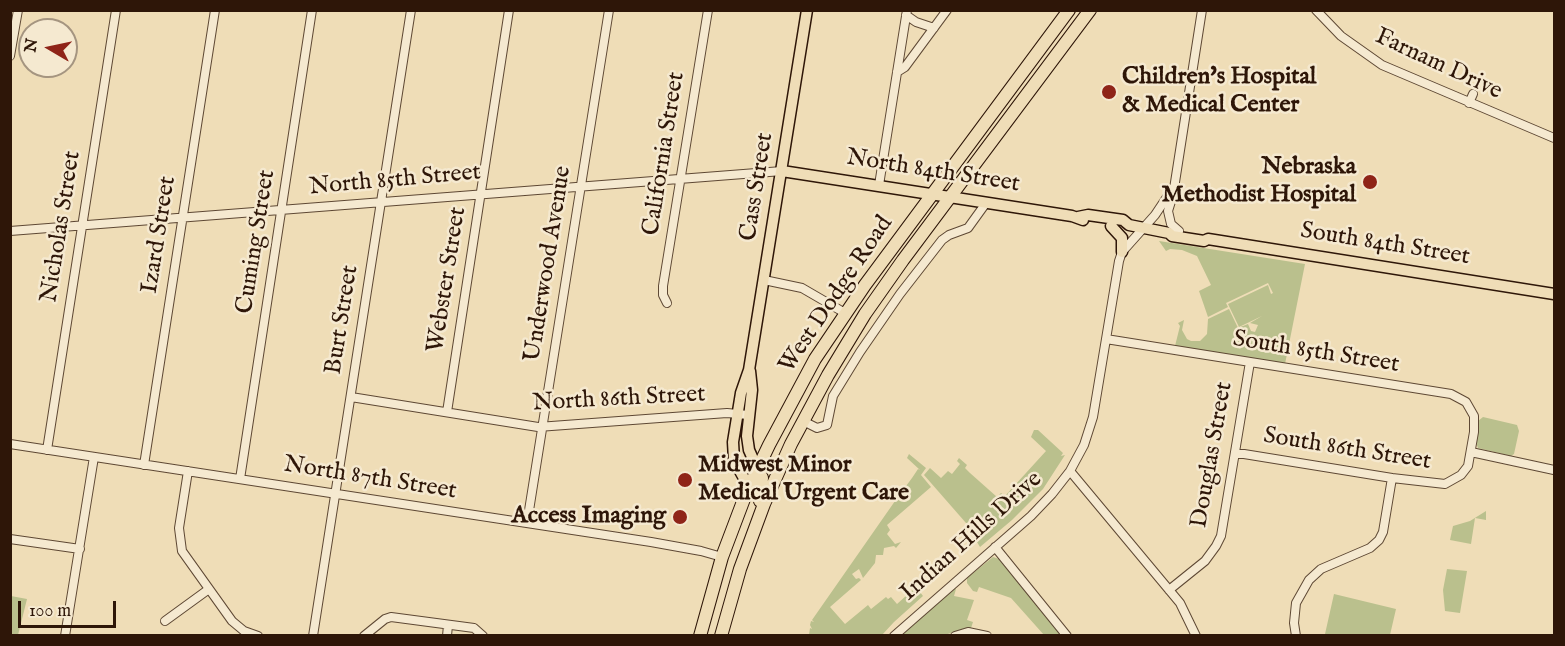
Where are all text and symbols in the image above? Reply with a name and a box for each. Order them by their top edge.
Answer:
north arrow [18,18,78,78]
street label: Farnam Drive [1370,23,1506,107]
text: N [21,37,43,54]
place label: Children's Hospital & Medical Center [1122,64,1316,120]
street label: California Street [638,70,692,238]
marker: Children's Hospital & Medical Center [1100,83,1118,101]
street label: Cass Street [735,131,781,243]
street label: North 84th Street [844,144,1022,200]
street label: Nicholas Street [36,149,88,305]
place label: Nebraska Methodist Hospital [1162,154,1356,210]
street label: North 85th Street [308,159,482,203]
street label: Underwood Avenue [519,164,579,364]
street label: Cuming Street [231,168,283,316]
marker: Nebraska Methodist Hospital [1361,173,1379,191]
street label: Izard Street [137,174,183,296]
street label: Webster Street [422,205,474,355]
street label: West Dodge Road [774,211,900,379]
street label: South 84th Street [1298,217,1472,273]
street label: Burt Street [320,263,366,377]
street label: South 85th Street [1231,326,1401,380]
street label: Douglas Street [1186,380,1240,530]
street label: North 86th Street [532,381,706,419]
street label: South 86th Street [1261,423,1433,477]
street label: North 87th Street [282,451,458,507]
place label: Midwest Minor Medical Urgent Care [698,452,909,508]
street label: Indian Hills Drive [895,466,1049,608]
marker: Midwest Minor Medical Urgent Care [676,471,694,489]
place label: Access Imaging [512,503,666,531]
marker: Access Imaging [671,508,689,526]
scale bar [21,589,118,627]
text: 100 m [29,600,71,623]

